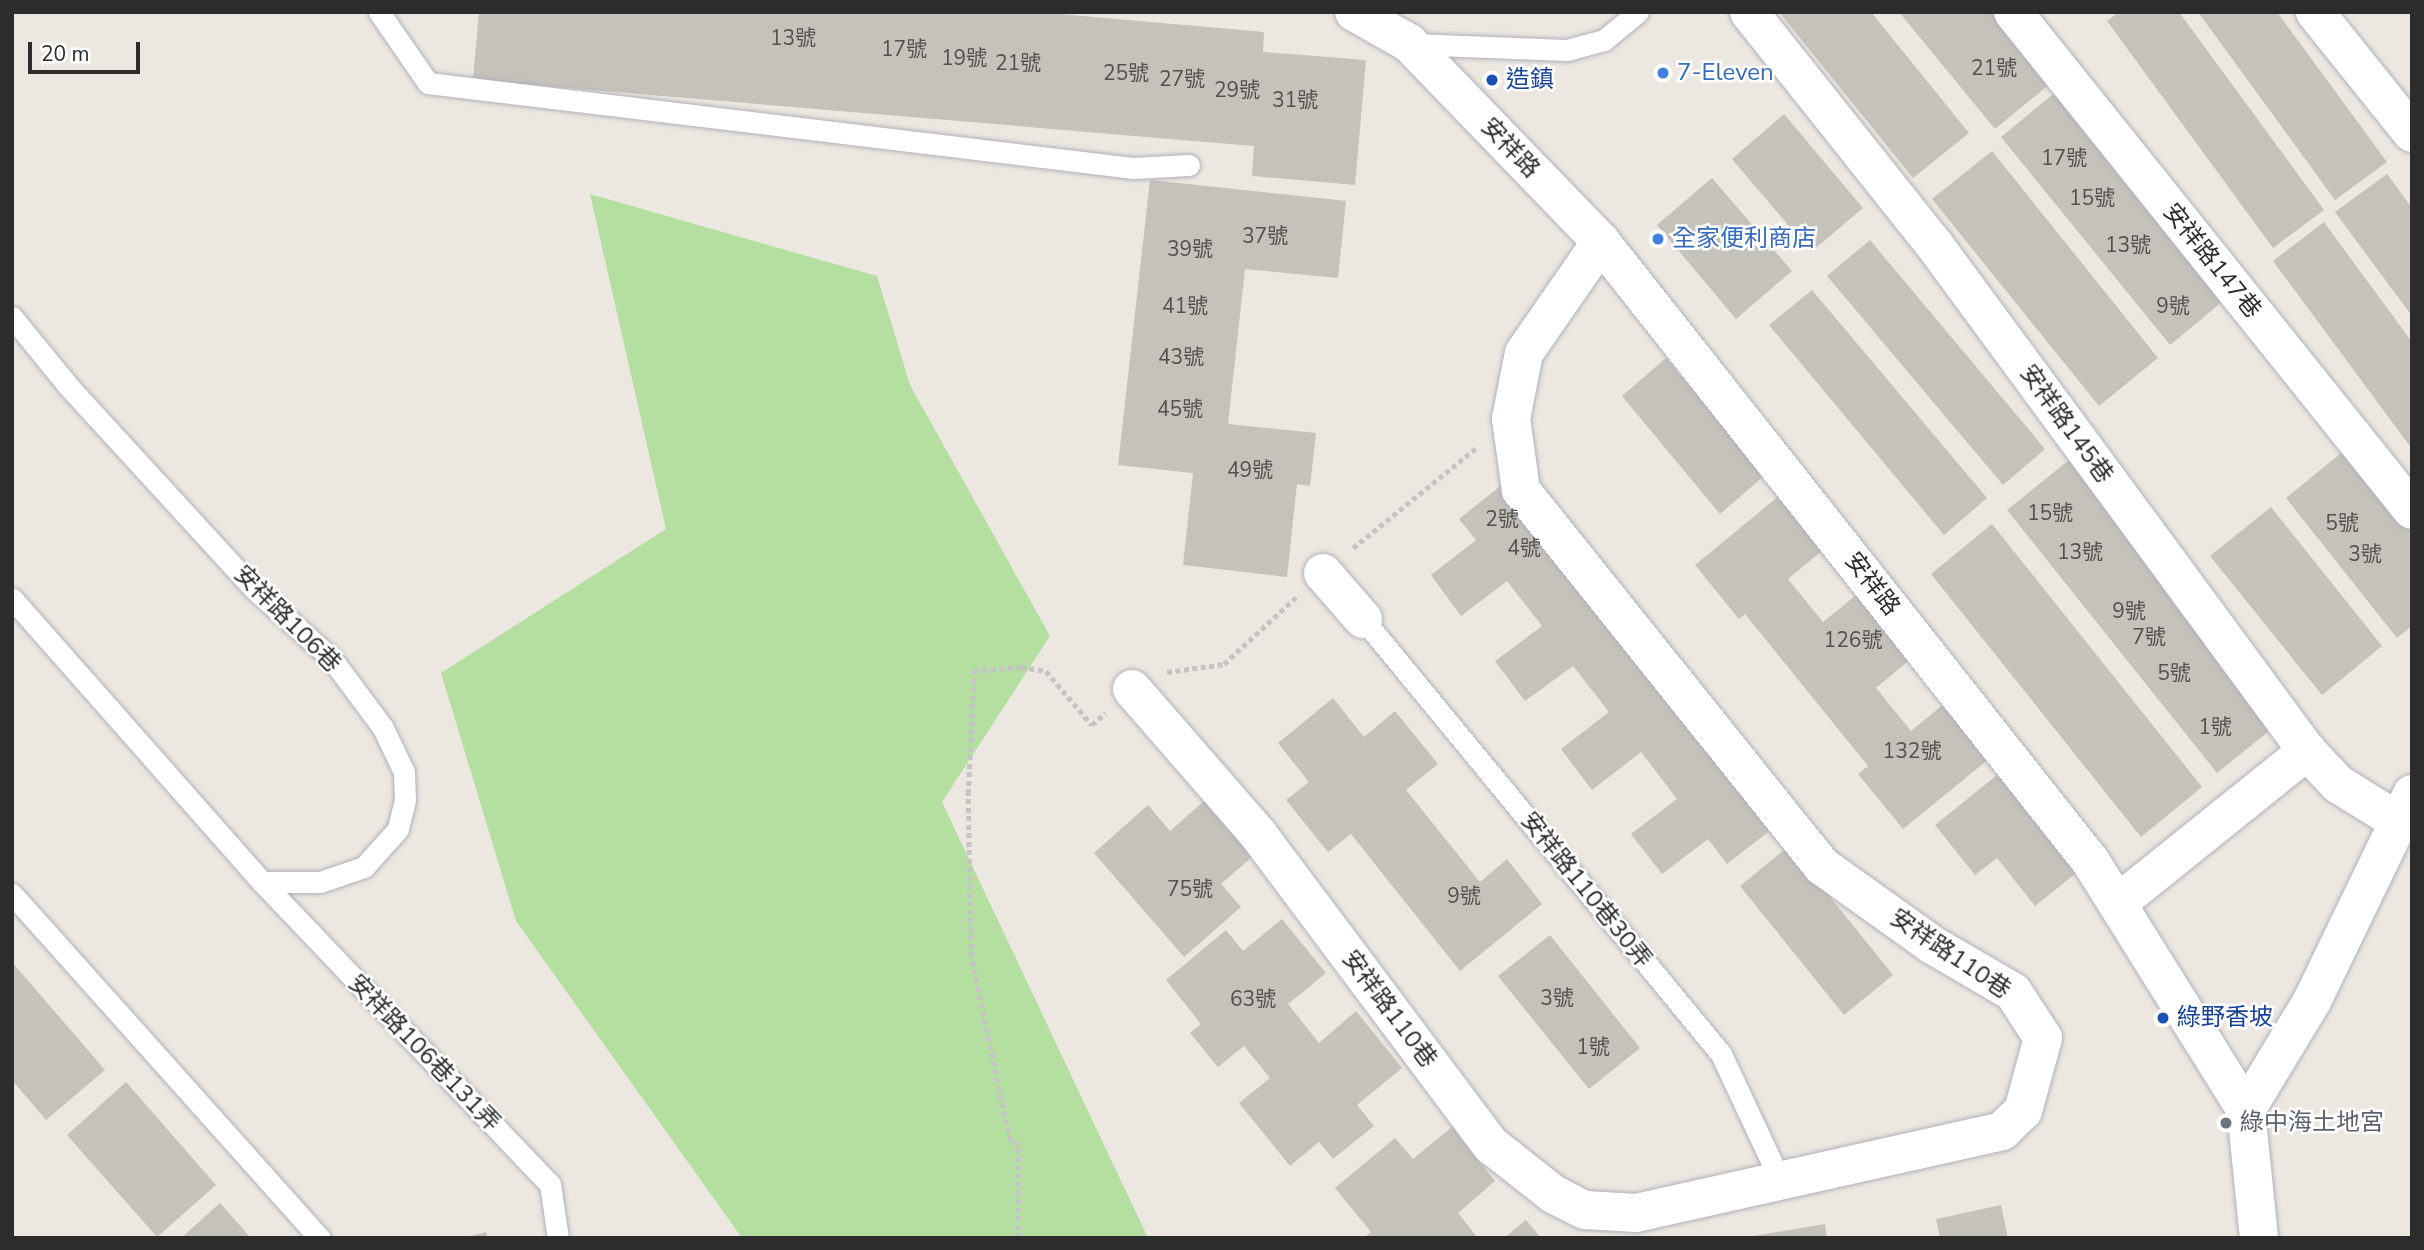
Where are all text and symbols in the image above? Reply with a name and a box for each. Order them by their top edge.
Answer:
house number: 13號 [770,25,816,51]
scale bar [32,28,144,72]
house number: 17號 [881,36,927,62]
text: 20 m [41,40,90,68]
house number: 19號 [941,45,987,71]
house number: 21號 [995,50,1041,76]
house number: 21號 [1971,55,2017,81]
place label: 7-Eleven [1677,59,1774,87]
house number: 25號 [1103,60,1149,86]
marker: 7-Eleven [1655,65,1671,81]
house number: 27號 [1159,66,1205,92]
place label: 造鎮 [1506,66,1554,94]
marker: 造鎮 [1484,72,1500,88]
house number: 29號 [1214,77,1260,103]
house number: 31號 [1272,87,1318,113]
street label: 安祥路 [1475,112,1545,184]
house number: 17號 [2041,145,2087,171]
house number: 15號 [2069,185,2115,211]
street label: 安祥路147巷 [2157,198,2267,324]
house number: 37號 [1242,223,1288,249]
place label: 全家便利商店 [1672,225,1816,253]
marker: 全家便利商店 [1650,231,1666,247]
house number: 13號 [2105,232,2151,258]
house number: 39號 [1167,236,1213,262]
house number: 41號 [1162,293,1208,319]
house number: 9號 [2156,293,2190,319]
house number: 43號 [1158,344,1204,370]
street label: 安祥路145巷 [2013,359,2119,489]
house number: 45號 [1157,396,1203,422]
house number: 49號 [1227,457,1273,483]
house number: 15號 [2027,500,2073,526]
house number: 2號 [1485,506,1519,532]
house number: 5號 [2325,510,2359,536]
house number: 4號 [1507,535,1541,561]
house number: 13號 [2057,539,2103,565]
house number: 3號 [2348,541,2382,567]
street label: 安祥路 [1838,547,1906,621]
street label: 安祥路106巷 [228,560,346,678]
house number: 9號 [2112,598,2146,624]
house number: 7號 [2132,624,2166,650]
house number: 126號 [1824,627,1882,653]
house number: 5號 [2157,660,2191,686]
house number: 1號 [2198,714,2232,740]
house number: 132號 [1883,738,1941,764]
street label: 安祥路110巷30弄 [1514,806,1658,974]
house number: 75號 [1167,876,1213,902]
house number: 9號 [1447,883,1481,909]
street label: 安祥路110巷 [1884,903,2016,1005]
street label: 安祥路110巷 [1336,945,1442,1073]
street label: 安祥路106巷131弄 [342,969,506,1137]
house number: 3號 [1540,985,1574,1011]
house number: 63號 [1230,986,1276,1012]
place label: 綠野香坡 [2177,1004,2273,1032]
marker: 綠野香坡 [2155,1010,2171,1026]
house number: 1號 [1576,1034,1610,1060]
place label: 綠中海土地宮 [2240,1109,2384,1137]
marker: 綠中海土地宮 [2218,1115,2234,1131]

